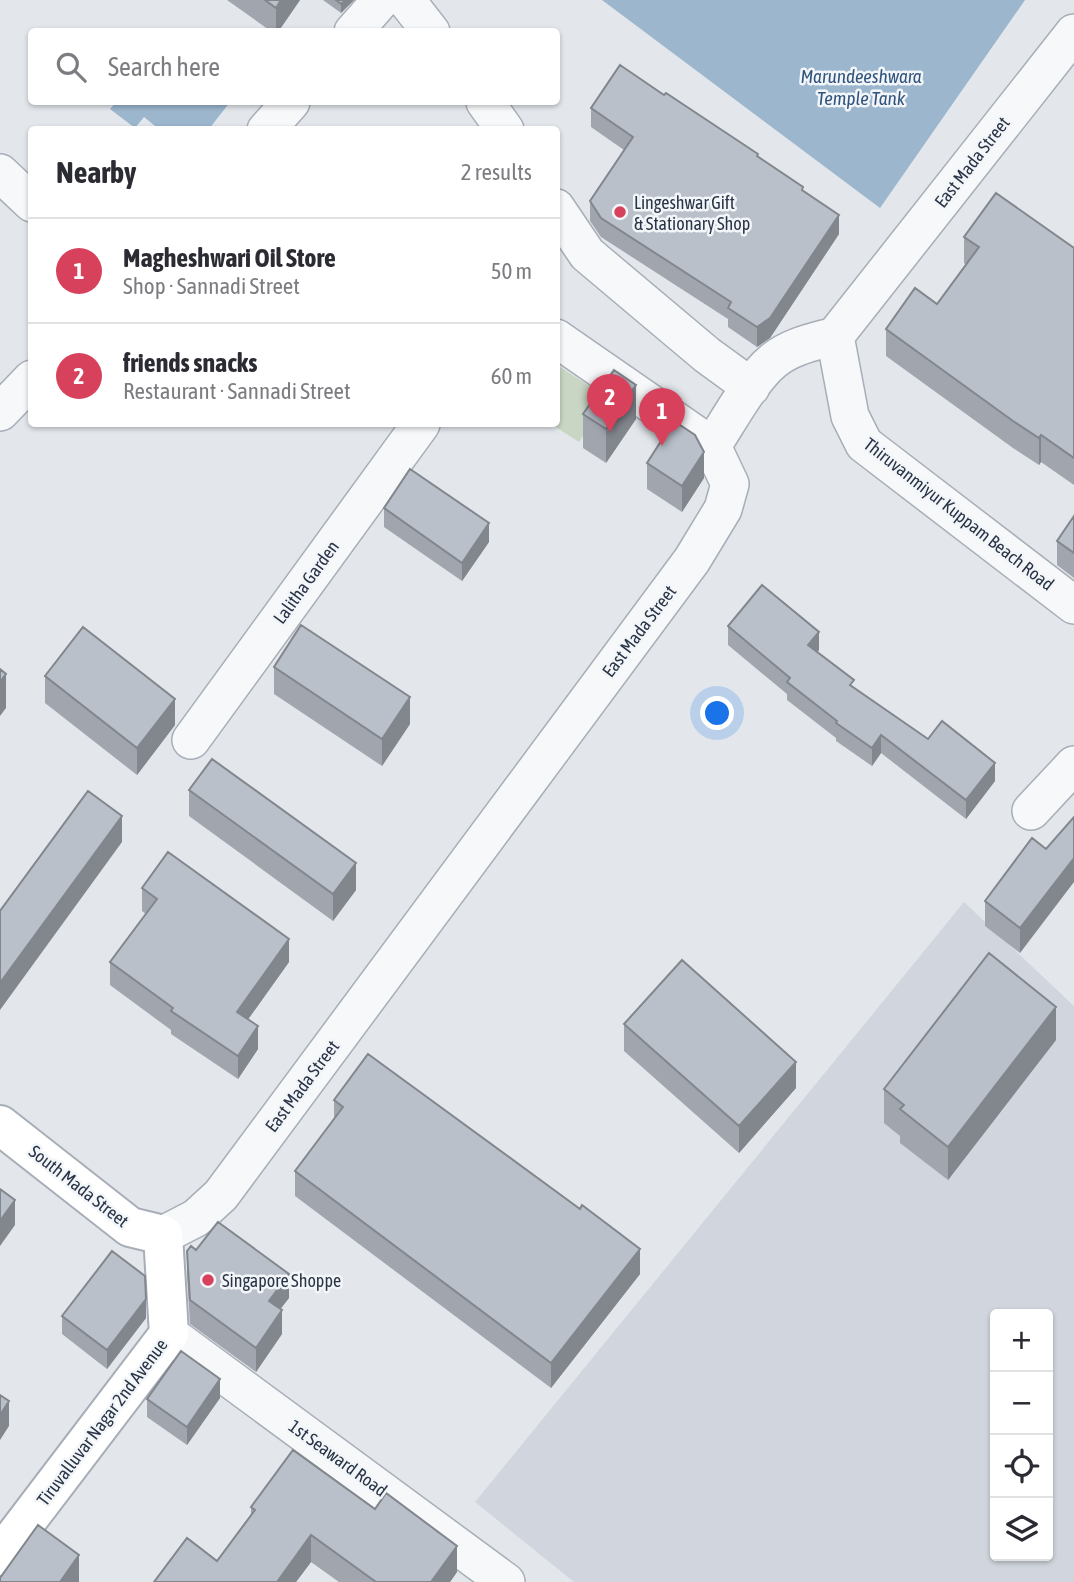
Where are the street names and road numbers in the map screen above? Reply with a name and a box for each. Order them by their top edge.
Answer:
street label: East Mada Street [930,112,1014,212]
street label: Thiruvanmiyur Kuppam Beach Road [860,433,1058,595]
street label: Lalitha Garden [269,536,343,628]
street label: East Mada Street [598,581,680,681]
street label: East Mada Street [261,1036,343,1136]
street label: South Mada Street [25,1141,133,1231]
street label: Tiruvalluvar Nagar 2nd Avenue [32,1334,172,1510]
street label: 1st Seaward Road [285,1415,391,1501]

